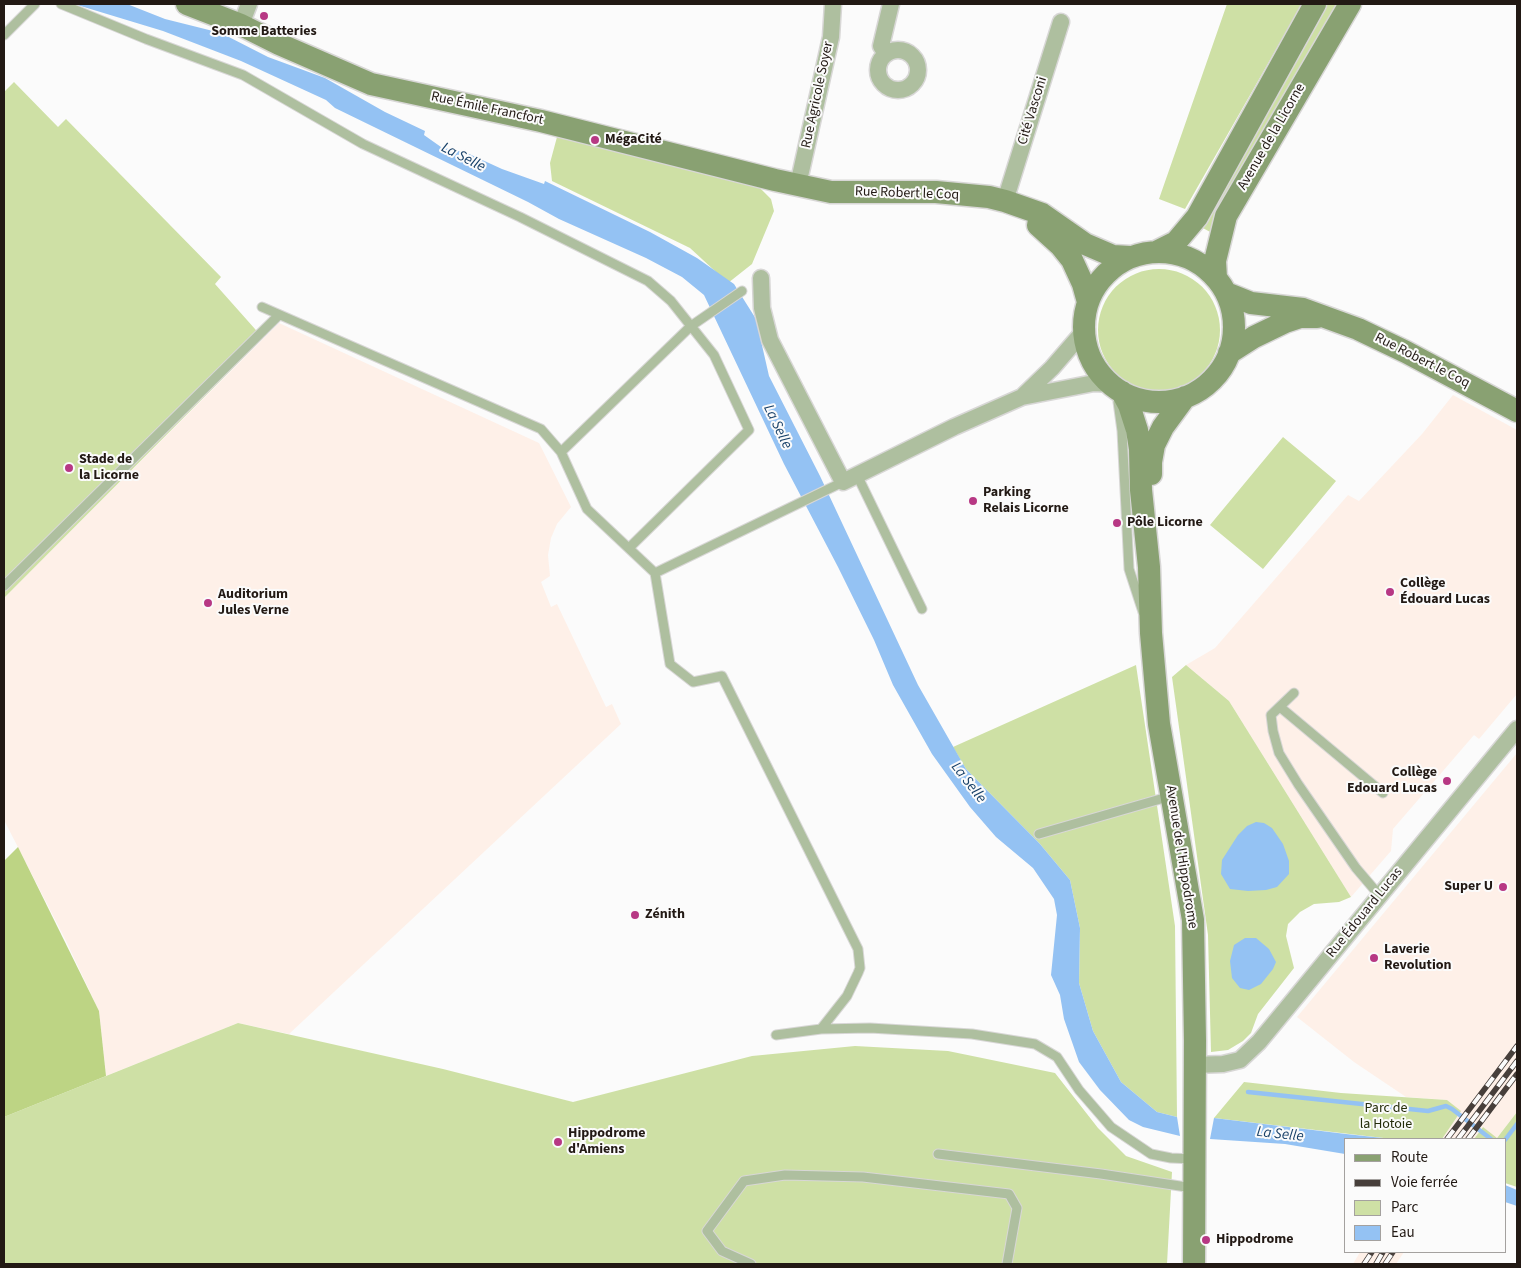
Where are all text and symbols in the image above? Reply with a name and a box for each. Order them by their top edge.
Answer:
marker: Somme Batteries [258,10,270,22]
place label: Somme Batteries [211,24,317,40]
street label: Rue Agricole Soyer [798,40,838,150]
street label: Cité Vasconi [1015,75,1051,147]
street label: Avenue de la Licorne [1235,81,1309,193]
street label: Rue Émile Francfort [429,89,545,129]
place label: MégaCité [605,132,662,148]
marker: MégaCité [589,134,601,146]
water label: La Selle [438,139,488,177]
street label: Rue Robert le Coq [854,184,960,204]
street label: Rue Robert le Coq [1372,330,1472,392]
water label: La Selle [759,402,795,452]
place label: Stade de la Licorne [79,452,139,484]
marker: Stade de la Licorne [63,462,75,474]
place label: Parking Relais Licorne [983,485,1069,518]
marker: Parking Relais Licorne [967,495,979,507]
place label: Pôle Licorne [1127,515,1203,531]
marker: Pôle Licorne [1111,517,1123,529]
place label: Collège Édouard Lucas [1400,576,1490,608]
marker: Collège Édouard Lucas [1384,586,1396,598]
place label: Auditorium Jules Verne [218,587,289,620]
marker: Auditorium Jules Verne [202,597,214,609]
water label: La Selle [946,759,990,807]
place label: Collège Edouard Lucas [1347,765,1437,798]
marker: Collège Edouard Lucas [1441,775,1453,787]
street label: Avenue de l'Hippodrome [1161,784,1201,930]
street label: Rue Édouard Lucas [1323,864,1407,962]
place label: Super U [1444,879,1493,895]
marker: Super U [1497,881,1509,893]
place label: Zénith [645,907,685,923]
marker: Zénith [629,909,641,921]
place label: Laverie Revolution [1384,942,1452,974]
marker: Laverie Revolution [1368,952,1380,964]
park label: Parc de la Hotoie [1360,1101,1412,1134]
water label: La Selle [1256,1124,1304,1146]
place label: Hippodrome d'Amiens [568,1126,646,1158]
marker: Hippodrome d'Amiens [552,1136,564,1148]
legend [1344,1138,1506,1253]
text: Route [1391,1147,1428,1168]
text: Voie ferrée [1391,1172,1458,1193]
text: Parc [1391,1197,1418,1218]
text: Eau [1391,1222,1415,1243]
place label: Hippodrome [1216,1232,1294,1248]
marker: Hippodrome [1200,1234,1212,1246]

